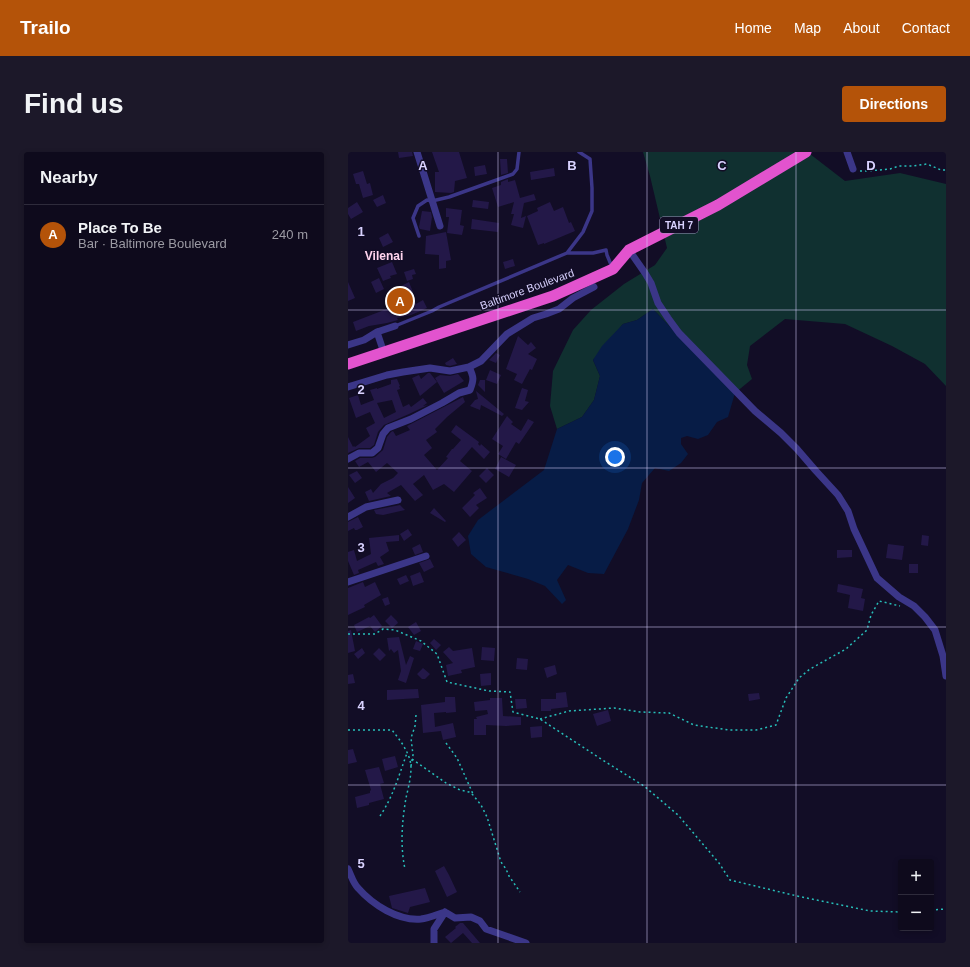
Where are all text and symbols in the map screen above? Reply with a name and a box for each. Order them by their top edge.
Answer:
text: Trailo [20,17,71,38]
text: Home [735,20,772,36]
text: Map [794,20,821,36]
text: About [843,20,880,36]
text: Contact [902,20,950,36]
button: Directions [842,86,946,122]
text: Find us [24,88,124,119]
text: A [418,158,428,173]
text: B [567,158,577,173]
text: C [717,158,727,173]
text: D [866,158,876,173]
text: Nearby [40,168,98,187]
road number: TAH 7 [660,217,698,233]
text: Place To Be [78,219,162,236]
text: 1 [357,224,365,239]
text: A [48,227,58,242]
text: 240 m [272,227,308,242]
text: Bar · Baltimore Boulevard [78,236,227,251]
district label: Vilenai [365,249,403,263]
street label: Baltimore Boulevard [478,266,576,312]
pin: A [387,286,413,316]
text: 2 [357,382,365,397]
your location [605,447,625,467]
text: 3 [357,540,365,555]
text: 4 [357,698,365,713]
text: 5 [357,856,365,871]
map controls [898,859,934,931]
button: + [898,859,934,895]
button: − [898,895,934,931]

